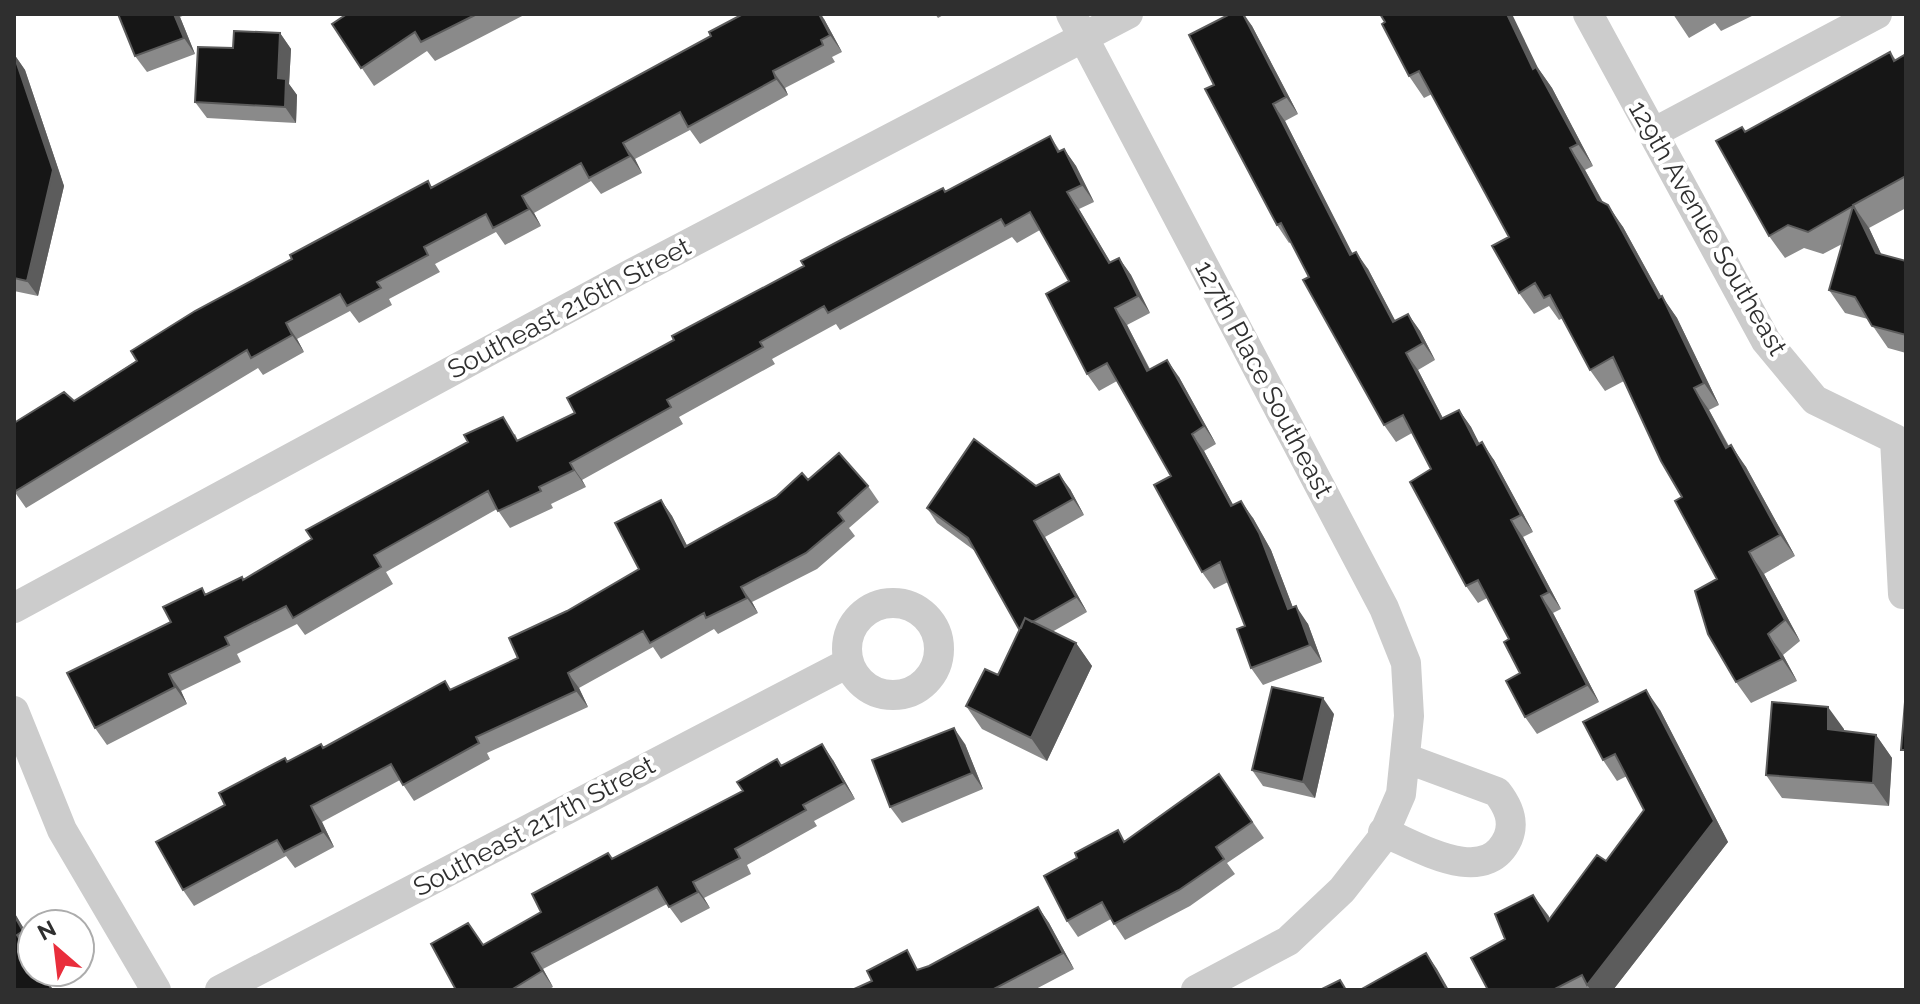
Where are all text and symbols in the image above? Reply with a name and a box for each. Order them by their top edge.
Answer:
street label: 129th Avenue Southeast [1623,95,1793,361]
street label: Southeast 216th Street [442,231,696,385]
street label: 127th Place Southeast [1189,255,1339,503]
street label: Southeast 217th Street [408,749,660,902]
north arrow [16,908,96,988]
text: N [33,915,60,946]

